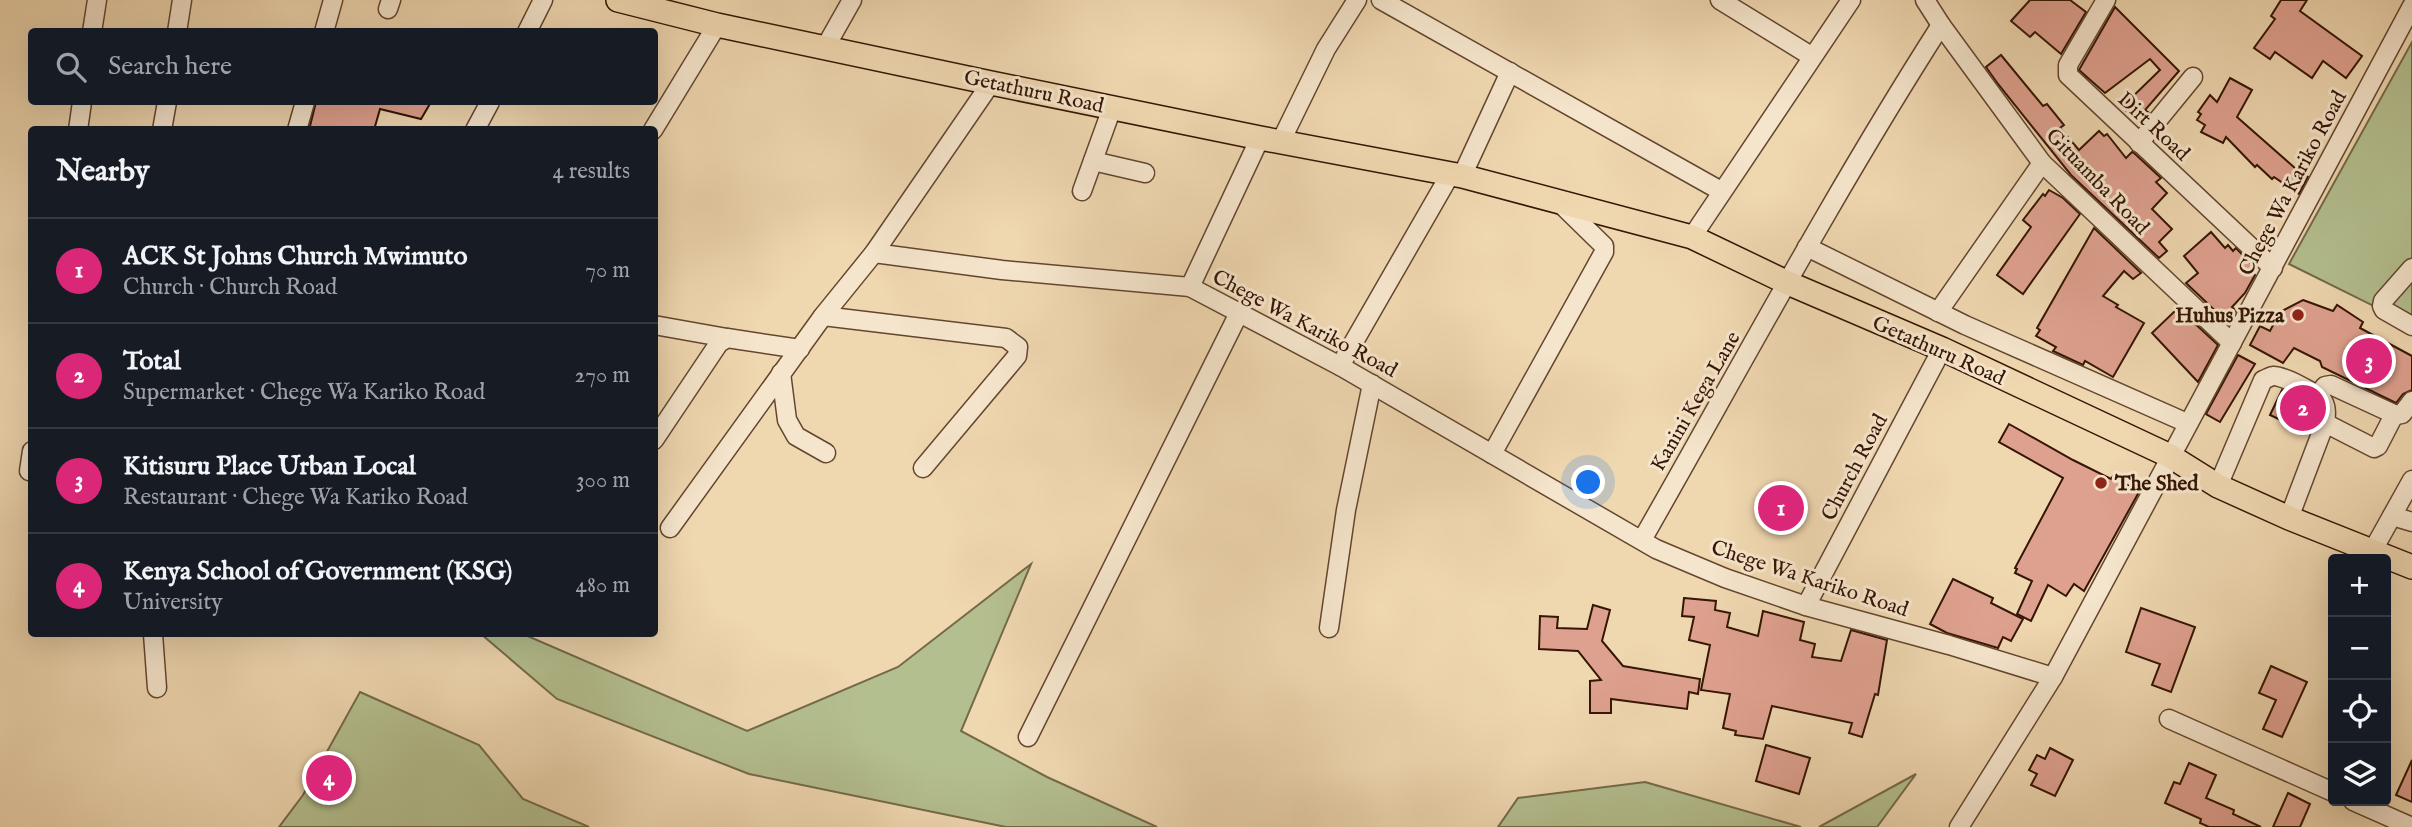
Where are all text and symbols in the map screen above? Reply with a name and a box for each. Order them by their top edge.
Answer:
search box [28,28,658,105]
icon: search [52,48,90,86]
text: Search here [108,50,232,83]
street label: Getathuru Road [961,64,1107,121]
street label: Chege Wa Kariko Road [2233,86,2354,281]
street label: Dirt Road [2111,87,2195,168]
street label: Gituamba Road [2039,123,2155,242]
text: Nearby [56,153,149,191]
text: 4 results [552,157,630,186]
text: ACK St Johns Church Mwimuto [123,240,467,273]
text: 1 [75,256,83,285]
text: 70 m [585,256,630,285]
street label: Chege Wa Kariko Road [1207,264,1402,385]
text: Church · Church Road [123,273,337,302]
place label: Huhus Pizza [2175,303,2285,330]
marker: Huhus Pizza [2290,307,2306,323]
street label: Getathuru Road [1868,310,2010,393]
street label: Kanini Kega Lane [1645,327,1747,477]
pin: 3 [2346,335,2392,387]
text: Total [123,345,181,378]
text: 2 [74,361,84,390]
text: 270 m [575,361,630,390]
text: Supermarket · Chege Wa Kariko Road [123,378,485,407]
pin: 2 [2280,382,2326,434]
street label: Church Road [1816,409,1895,526]
text: Kitisuru Place Urban Local [123,450,416,483]
your location [1571,465,1605,499]
text: 3 [75,466,83,495]
text: 300 m [576,466,630,495]
place label: The Shed [2114,471,2199,498]
marker: The Shed [2093,475,2109,491]
pin: 1 [1758,482,1804,534]
text: Restaurant · Chege Wa Kariko Road [123,483,468,512]
street label: Chege Wa Kariko Road [1708,535,1912,624]
map controls [2328,554,2391,806]
button: + [2328,554,2391,617]
text: Kenya School of Government (KSG) [123,555,512,588]
text: 4 [73,571,85,600]
text: 480 m [576,571,630,600]
text: University [123,588,223,617]
button: − [2328,617,2391,680]
button: locate [2328,680,2391,743]
button: layers [2328,743,2391,806]
pin: 4 [306,752,352,804]

